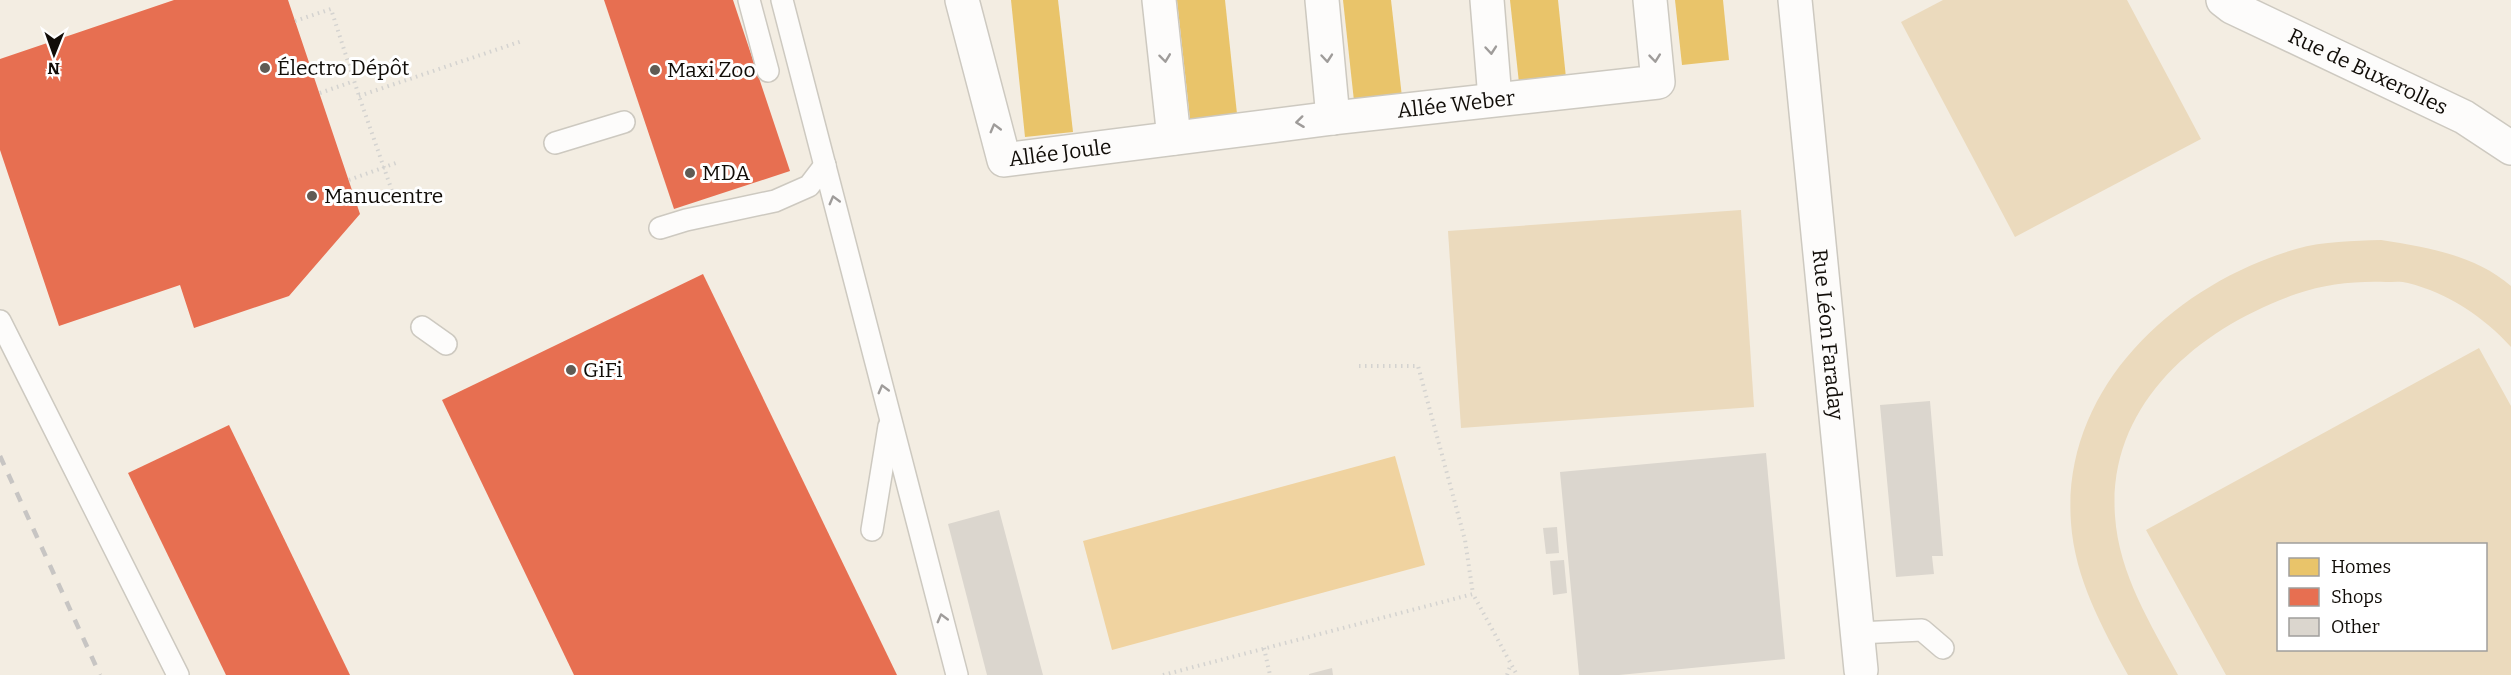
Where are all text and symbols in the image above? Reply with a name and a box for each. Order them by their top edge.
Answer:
street label: Rue de Buxerolles [2284,23,2452,120]
north arrow [24,24,84,84]
one-way arrow [1484,45,1497,54]
one-way arrow [1158,54,1171,63]
one-way arrow [1320,54,1333,63]
one-way arrow [1648,54,1661,63]
place label: Électro Dépôt [277,55,410,81]
place label: Maxi Zoo [667,57,756,83]
text: N [47,59,60,78]
marker: Électro Dépôt [258,61,272,75]
marker: Maxi Zoo [648,63,662,77]
street label: Allée Weber [1396,85,1516,124]
one-way arrow [1295,115,1304,128]
one-way arrow [990,123,1003,133]
street label: Allée Joule [1007,133,1113,172]
place label: MDA [702,160,750,186]
marker: MDA [683,166,697,180]
place label: Manucentre [324,183,443,209]
marker: Manucentre [305,189,319,203]
one-way arrow [829,195,841,206]
street label: Rue Léon Faraday [1807,248,1849,422]
place label: GiFi [583,357,622,383]
marker: GiFi [564,363,578,377]
one-way arrow [878,384,890,395]
legend [2277,543,2487,651]
text: Homes [2331,556,2391,578]
text: Shops [2331,586,2383,608]
one-way arrow [937,614,950,624]
text: Other [2331,616,2380,638]

